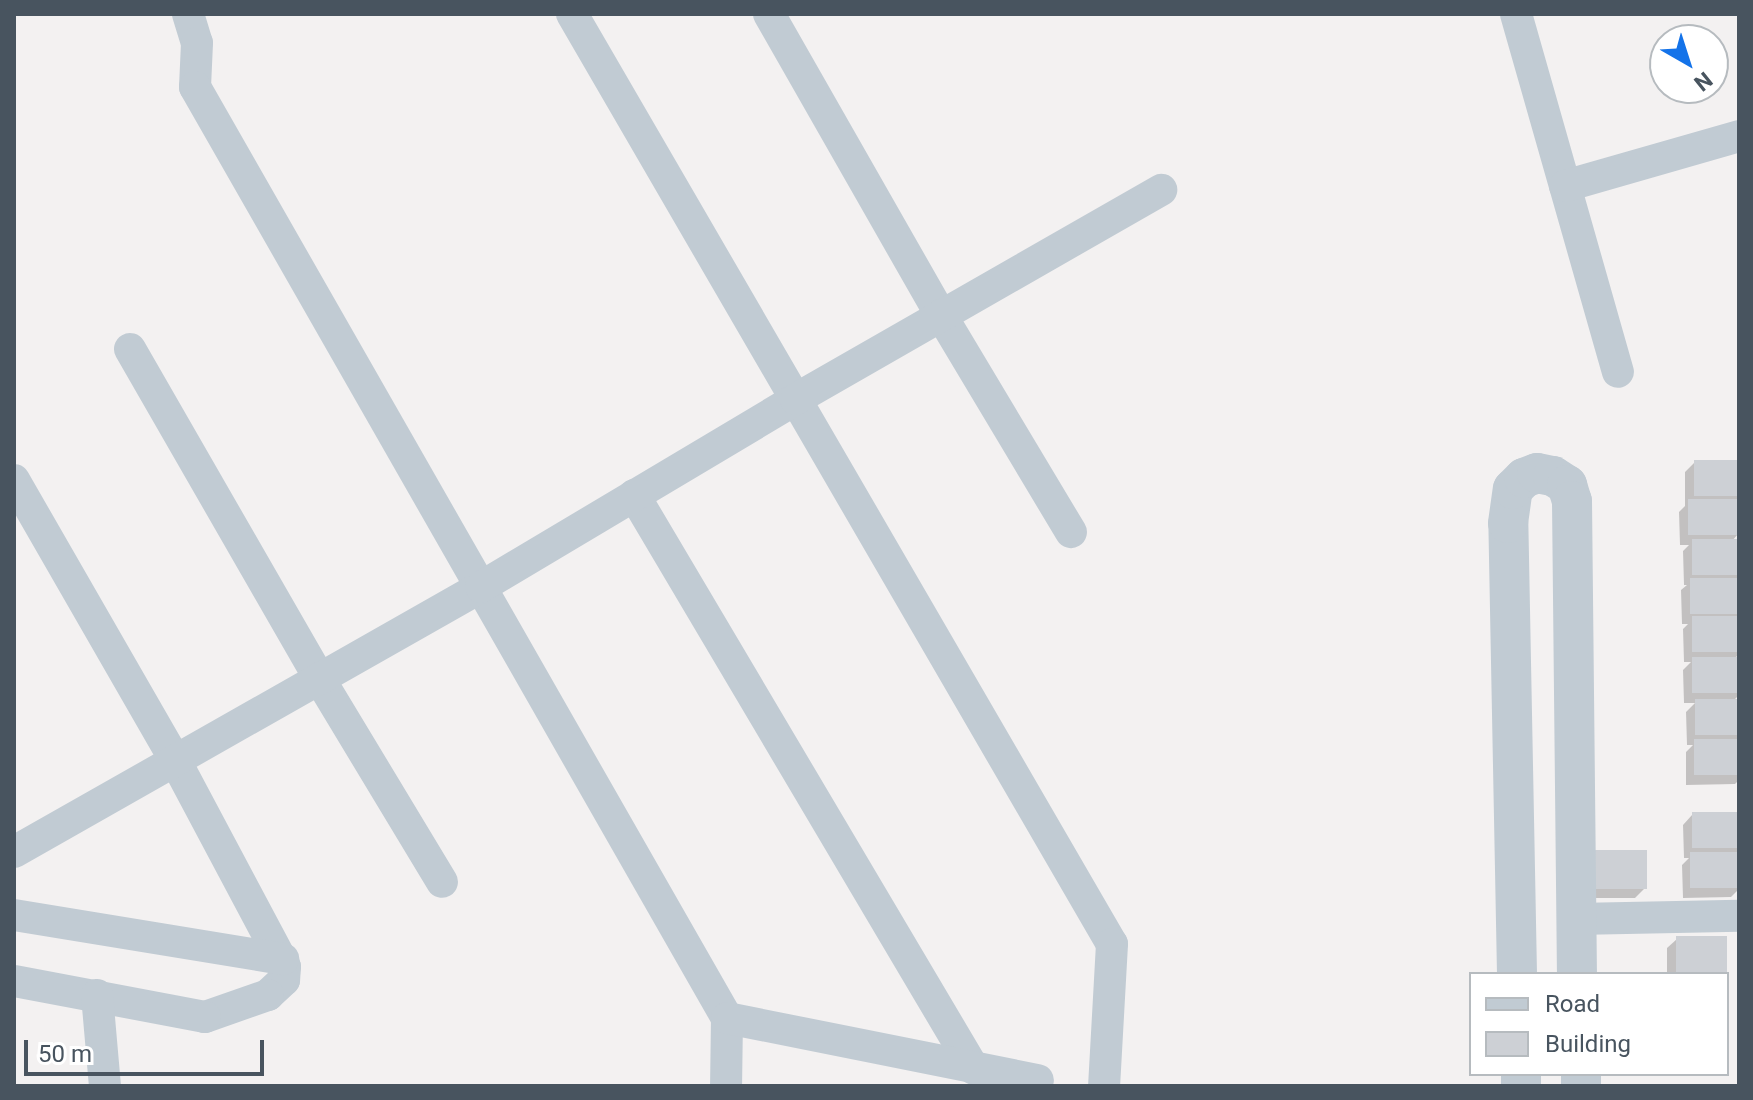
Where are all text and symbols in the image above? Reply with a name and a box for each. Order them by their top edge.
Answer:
north arrow [1649,24,1729,104]
text: N [1689,67,1717,96]
legend [1469,972,1729,1076]
text: Road [1545,990,1600,1018]
scale bar [28,1024,268,1074]
text: Building [1545,1030,1631,1058]
text: 50 m [38,1040,92,1068]

